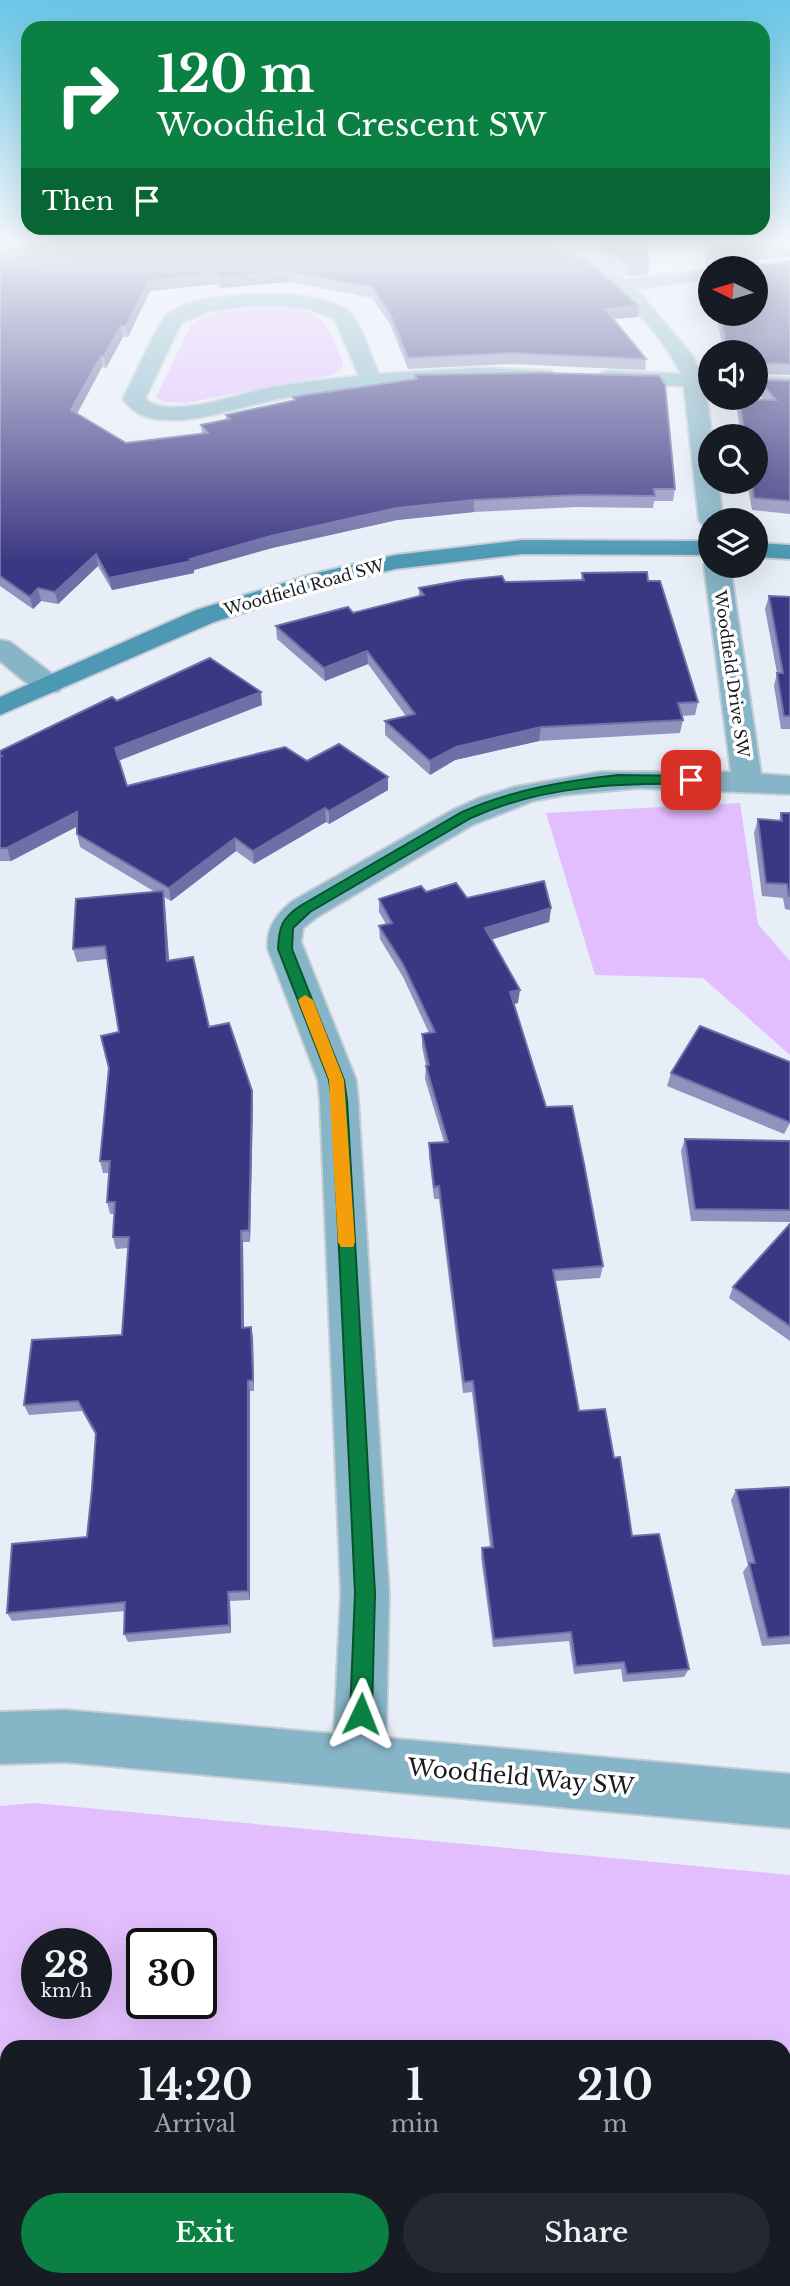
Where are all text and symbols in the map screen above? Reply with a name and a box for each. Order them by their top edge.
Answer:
text: 120 m [157,44,315,105]
icon: right [42,49,133,140]
text: Woodfield Crescent SW [157,105,546,145]
icon: arrive [128,182,166,220]
text: Then [42,185,114,217]
north arrow [698,256,768,326]
map controls [698,256,768,578]
button: sound [698,340,768,410]
button: search [698,424,768,494]
button: layers [698,508,768,578]
street label: Woodfield Road SW [221,555,387,620]
street label: Woodfield Drive SW [710,588,754,759]
pin [661,750,721,810]
icon: arrive [672,761,710,799]
position arrow [324,1677,398,1751]
street label: Woodfield Way SW [406,1753,636,1801]
speed limit sign: 30 [126,1928,217,2019]
text: 28 [44,1943,89,1986]
text: km/h [41,1980,92,2002]
text: 14:20 [138,2059,253,2111]
text: 1 [406,2059,424,2111]
text: 210 [577,2059,653,2111]
text: Arrival [155,2110,236,2138]
text: min [391,2110,439,2138]
text: m [603,2110,627,2138]
button: Exit [21,2193,389,2273]
button: Share [403,2193,770,2273]

